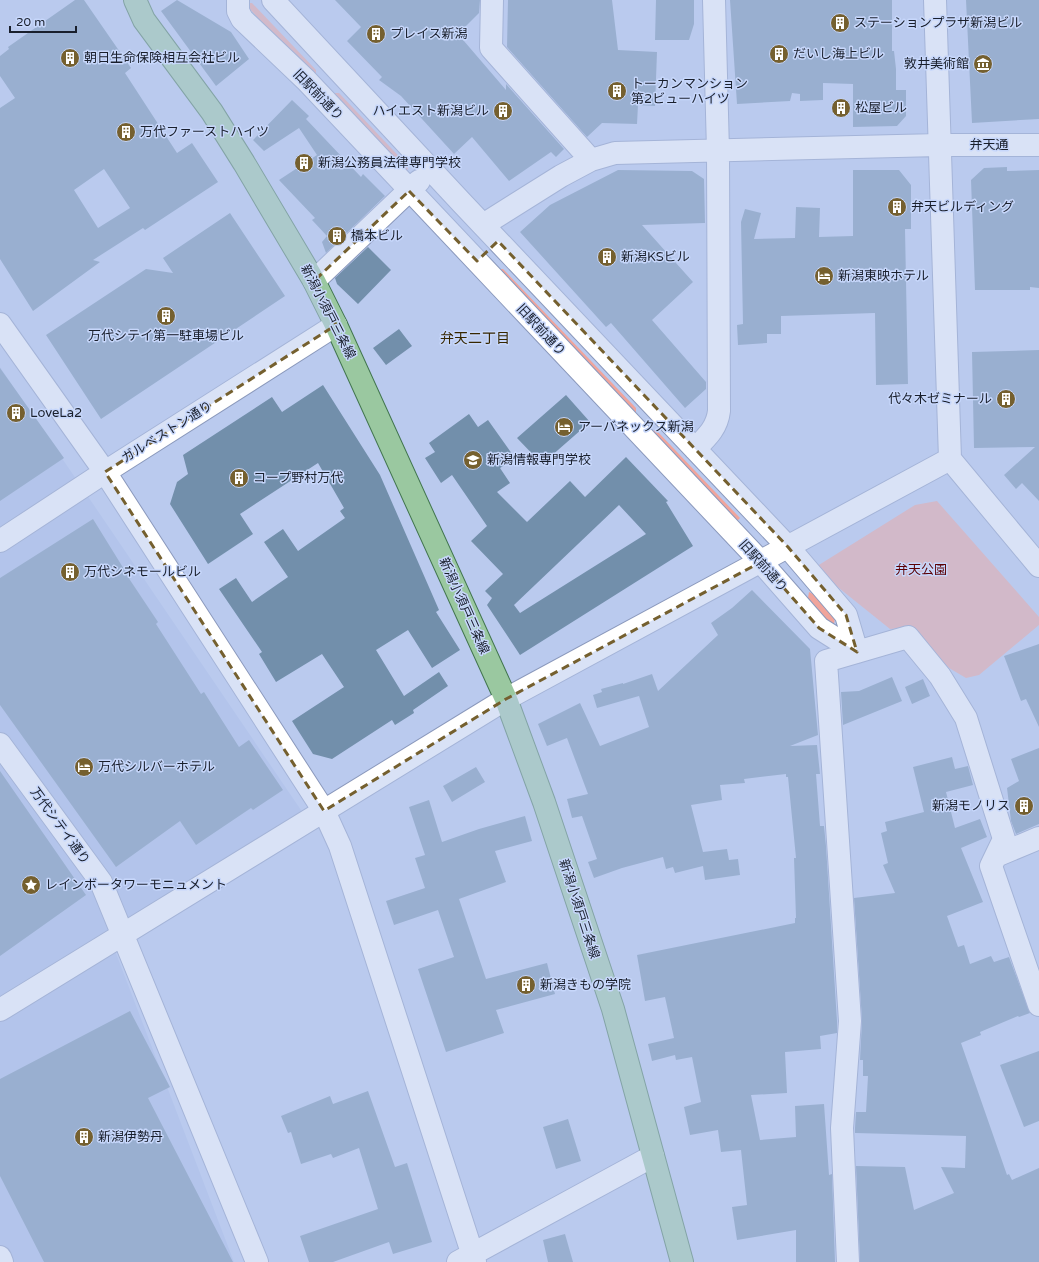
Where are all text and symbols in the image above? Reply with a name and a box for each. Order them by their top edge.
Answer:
scale bar [10,8,76,34]
building icon: ステーションプラザ新潟ビル [829,12,851,34]
text: 20 m [16,15,45,29]
place label: ステーションプラザ新潟ビル [854,15,1022,31]
building icon: プレイス新潟 [365,23,387,45]
place label: プレイス新潟 [390,26,468,42]
building icon: だいし海上ビル [768,43,790,65]
place label: だいし海上ビル [793,46,884,62]
building icon: 朝日生命保険相互会社ビル [59,47,81,69]
place label: 朝日生命保険相互会社ビル [84,50,240,66]
museum icon: 敦井美術館 [972,53,994,75]
place label: 敦井美術館 [904,56,969,72]
street label: 旧駅前通り [290,66,346,124]
place label: トーカンマンション 第2ビューハイツ [631,76,748,107]
building icon: トーカンマンション 第2ビューハイツ [606,80,628,102]
building icon: 松屋ビル [830,97,852,119]
building icon: ハイエスト新潟ビル [492,100,514,122]
place label: 松屋ビル [855,100,907,116]
place label: ハイエスト新潟ビル [372,103,489,119]
building icon: 万代ファーストハイツ [115,121,137,143]
place label: 万代ファーストハイツ [140,124,269,140]
street label: 弁天通 [969,137,1009,153]
building icon: 新潟公務員法律専門学校 [293,152,315,174]
place label: 新潟公務員法律専門学校 [318,155,461,171]
building icon: 弁天ビルディング [886,196,908,218]
place label: 弁天ビルディング [911,199,1014,215]
building icon: 橋本ビル [326,225,348,247]
place label: 橋本ビル [351,228,403,244]
building icon: 新潟KSビル [596,246,618,268]
place label: 新潟KSビル [621,249,690,265]
street label: 新潟小須戸三条線 [297,262,359,362]
hotel icon: 新潟東映ホテル [813,265,835,287]
place label: 新潟東映ホテル [838,268,929,284]
street label: 旧駅前通り [513,301,569,359]
building icon: 万代シテイ第一駐車場ビル [155,305,177,327]
place label: 万代シテイ第一駐車場ビル [88,328,244,344]
district label: 弁天二丁目 [440,330,510,347]
building icon: 代々木ゼミナール [995,388,1017,410]
place label: 代々木ゼミナール [888,391,992,407]
street label: ガルベストン通り [119,398,215,466]
building icon: LoveLa2 [5,402,27,424]
place label: LoveLa2 [30,405,82,421]
hotel icon: アーバネックス新潟 [553,416,575,438]
place label: アーバネックス新潟 [578,419,694,435]
school or university icon: 新潟情報専門学校 [462,449,484,471]
place label: 新潟情報専門学校 [487,452,591,468]
building icon: コープ野村万代 [228,467,250,489]
place label: コープ野村万代 [253,470,343,486]
street label: 旧駅前通り [735,536,791,596]
street label: 新潟小須戸三条線 [436,555,492,657]
building icon: 万代シネモールビル [59,561,81,583]
park label: 弁天公園 [895,562,947,578]
place label: 万代シネモールビル [84,564,201,580]
hotel icon: 万代シルバーホテル [73,756,95,778]
place label: 万代シルバーホテル [98,759,215,775]
street label: 万代シテイ通り [27,784,93,868]
building icon: 新潟モノリス [1013,795,1035,817]
place label: 新潟モノリス [932,798,1010,814]
street label: 新潟小須戸三条線 [555,857,603,961]
place icon: レインボータワーモニュメント [20,874,42,896]
place label: レインボータワーモニュメント [45,877,227,893]
building icon: 新潟きもの学院 [515,974,537,996]
place label: 新潟きもの学院 [540,977,631,993]
building icon: 新潟伊勢丹 [73,1126,95,1148]
place label: 新潟伊勢丹 [98,1129,163,1145]

